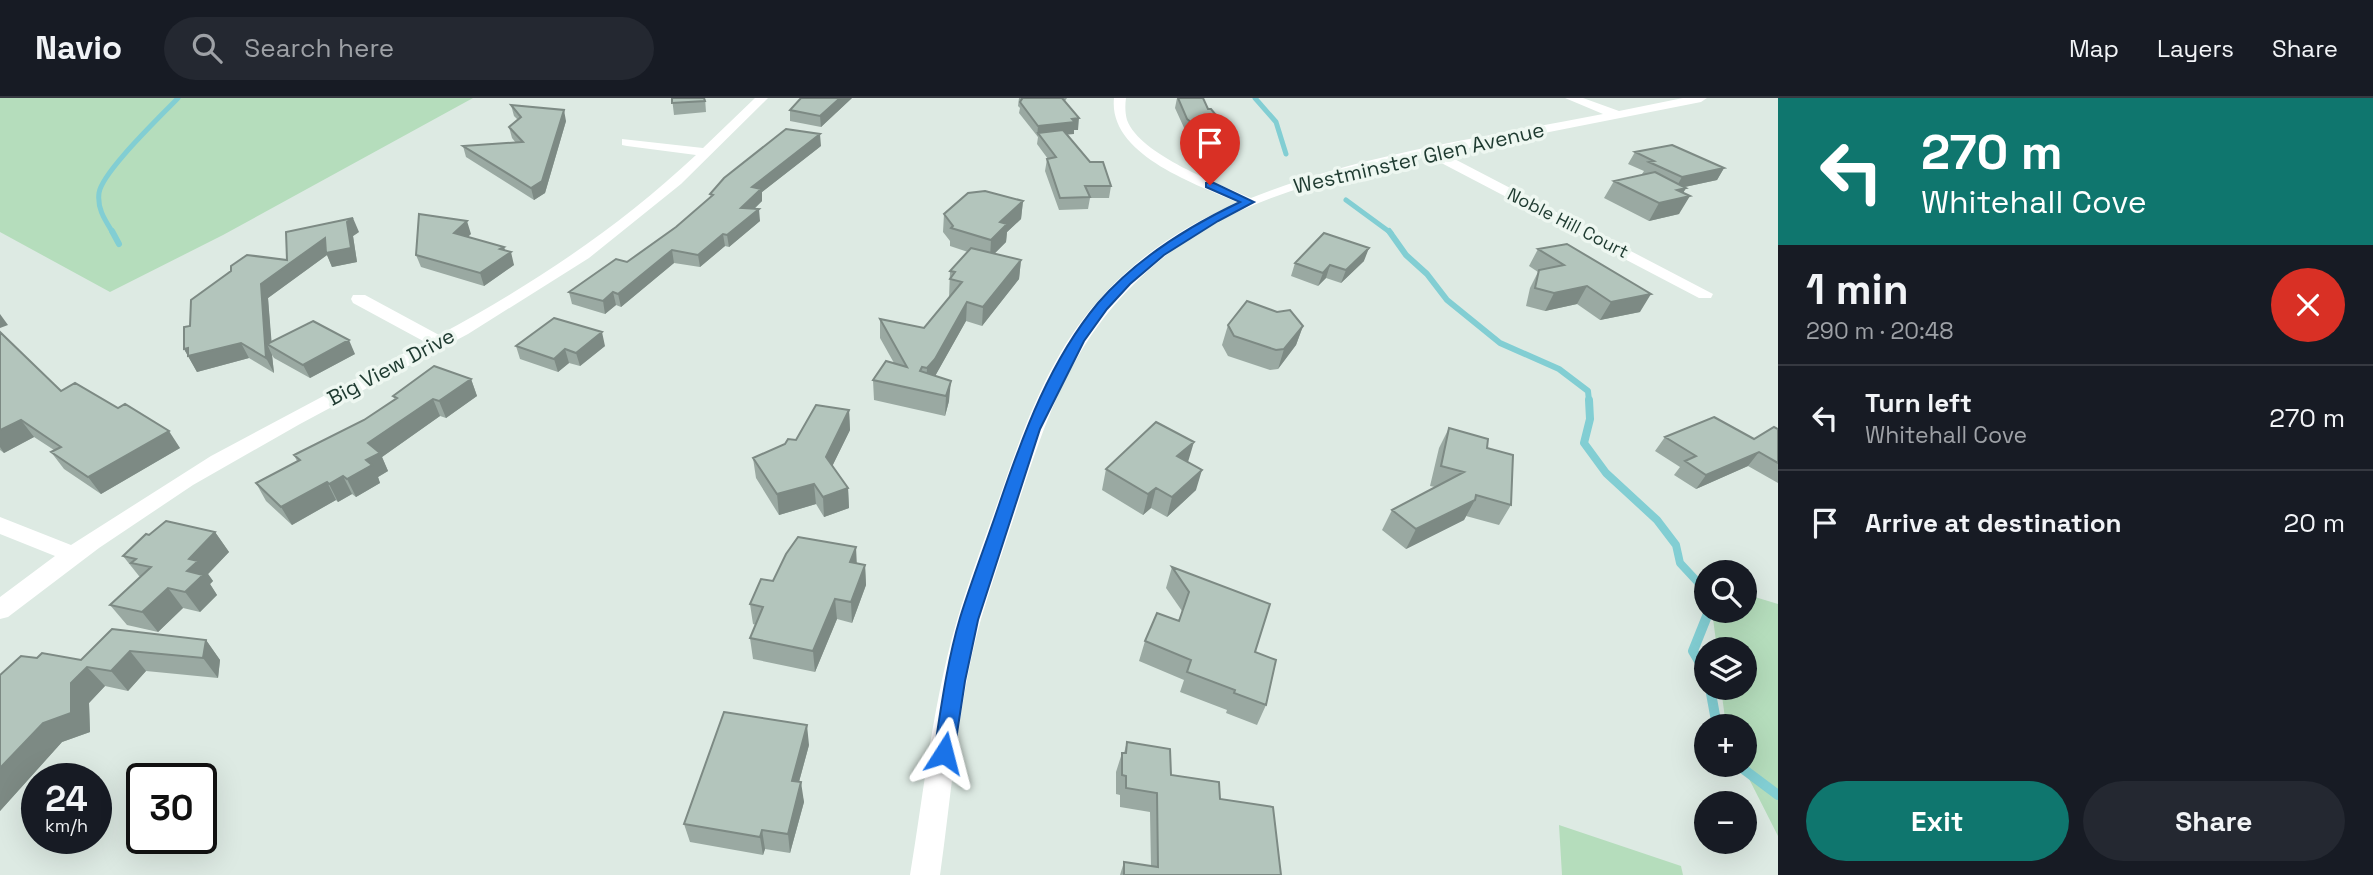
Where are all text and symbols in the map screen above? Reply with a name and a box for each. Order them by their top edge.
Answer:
search box [164,17,654,80]
text: Navio [35,27,122,69]
icon: search [188,29,226,67]
text: Search here [244,31,394,65]
text: Map [2069,33,2119,64]
text: Layers [2157,33,2234,64]
text: Share [2272,33,2338,64]
pin [1180,113,1240,185]
street label: Westminster Glen Avenue [1291,116,1547,200]
text: 270 m [1921,121,2063,183]
icon: arrive [1191,124,1229,162]
icon: left [1806,126,1897,217]
street label: Noble Hill Court [1504,182,1633,263]
text: Whitehall Cove [1921,182,2147,222]
text: 1 min [1806,263,1909,316]
button: close [2271,268,2345,342]
text: 290 m · 20:48 [1806,316,1954,346]
street label: Big View Drive [322,322,459,411]
text: Turn left [1865,386,1972,420]
icon: left [1806,399,1844,437]
text: 270 m [2269,401,2345,435]
text: Whitehall Cove [1865,420,2027,450]
icon: arrive [1806,504,1844,542]
text: Arrive at destination [1865,506,2122,540]
text: 20 m [2284,506,2345,540]
map controls [1694,560,1757,854]
button: search [1694,560,1757,623]
button: layers [1694,637,1757,700]
button: + [1694,714,1757,777]
position arrow [907,716,981,790]
speed limit sign: 30 [126,763,217,854]
text: 24 [45,777,88,821]
button: Exit [1806,781,2069,861]
button: Share [2083,781,2345,861]
button: − [1694,791,1757,854]
text: km/h [45,814,88,837]

